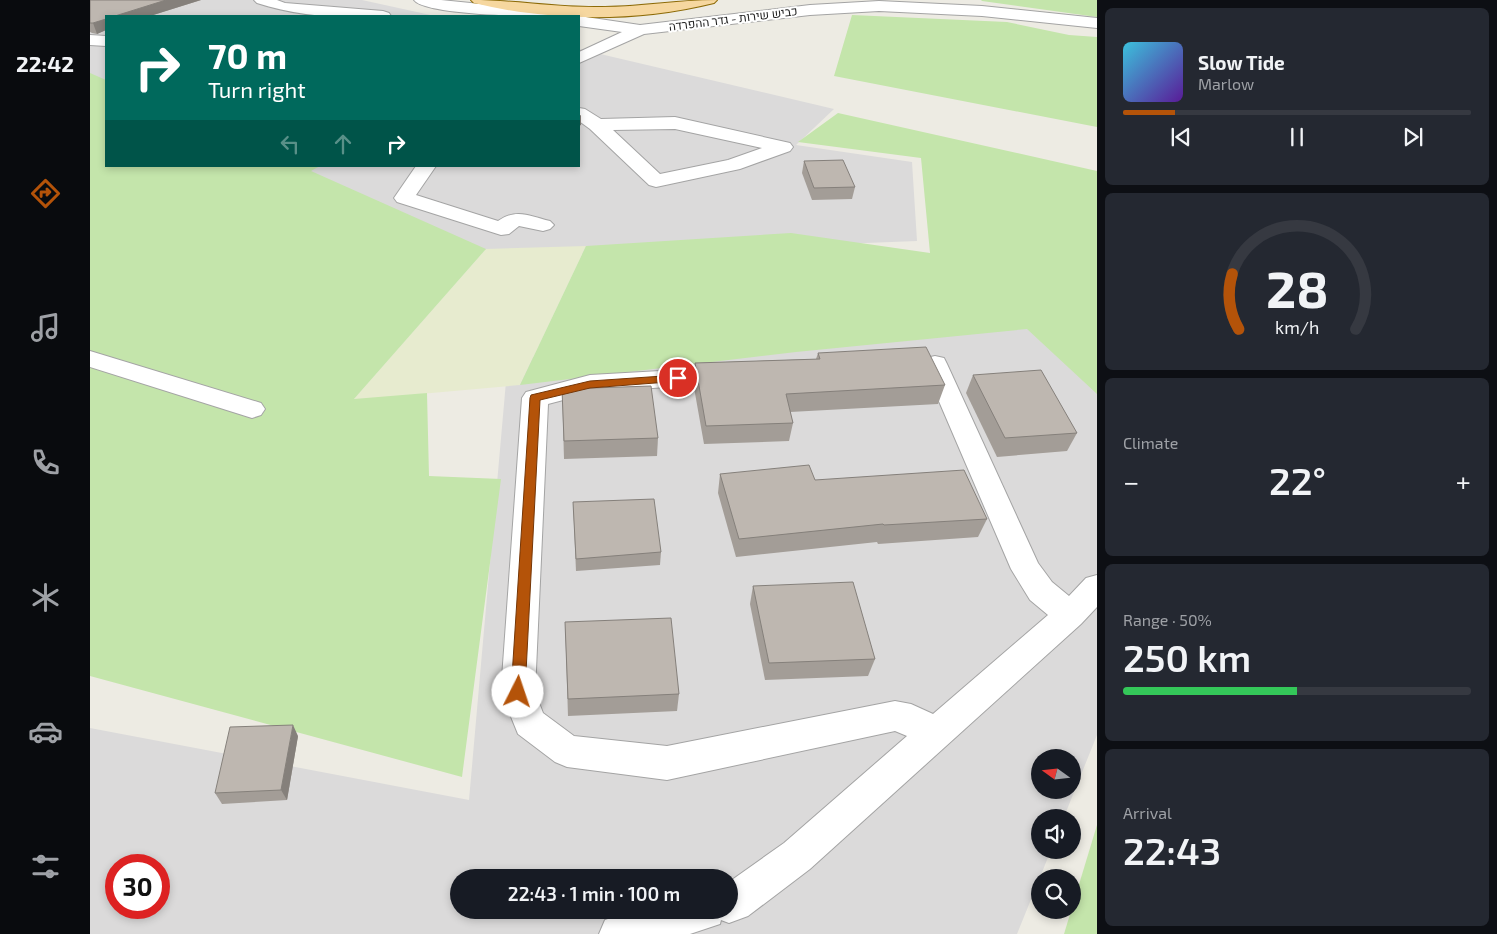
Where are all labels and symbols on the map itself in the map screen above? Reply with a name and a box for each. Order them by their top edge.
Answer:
street label: כביש שירות - גדר ההפרדה [668,3,798,33]
pin [657,357,699,399]
position arrow [491,665,543,717]
north arrow [1031,749,1081,799]
speed limit sign: 30 [105,854,170,919]

